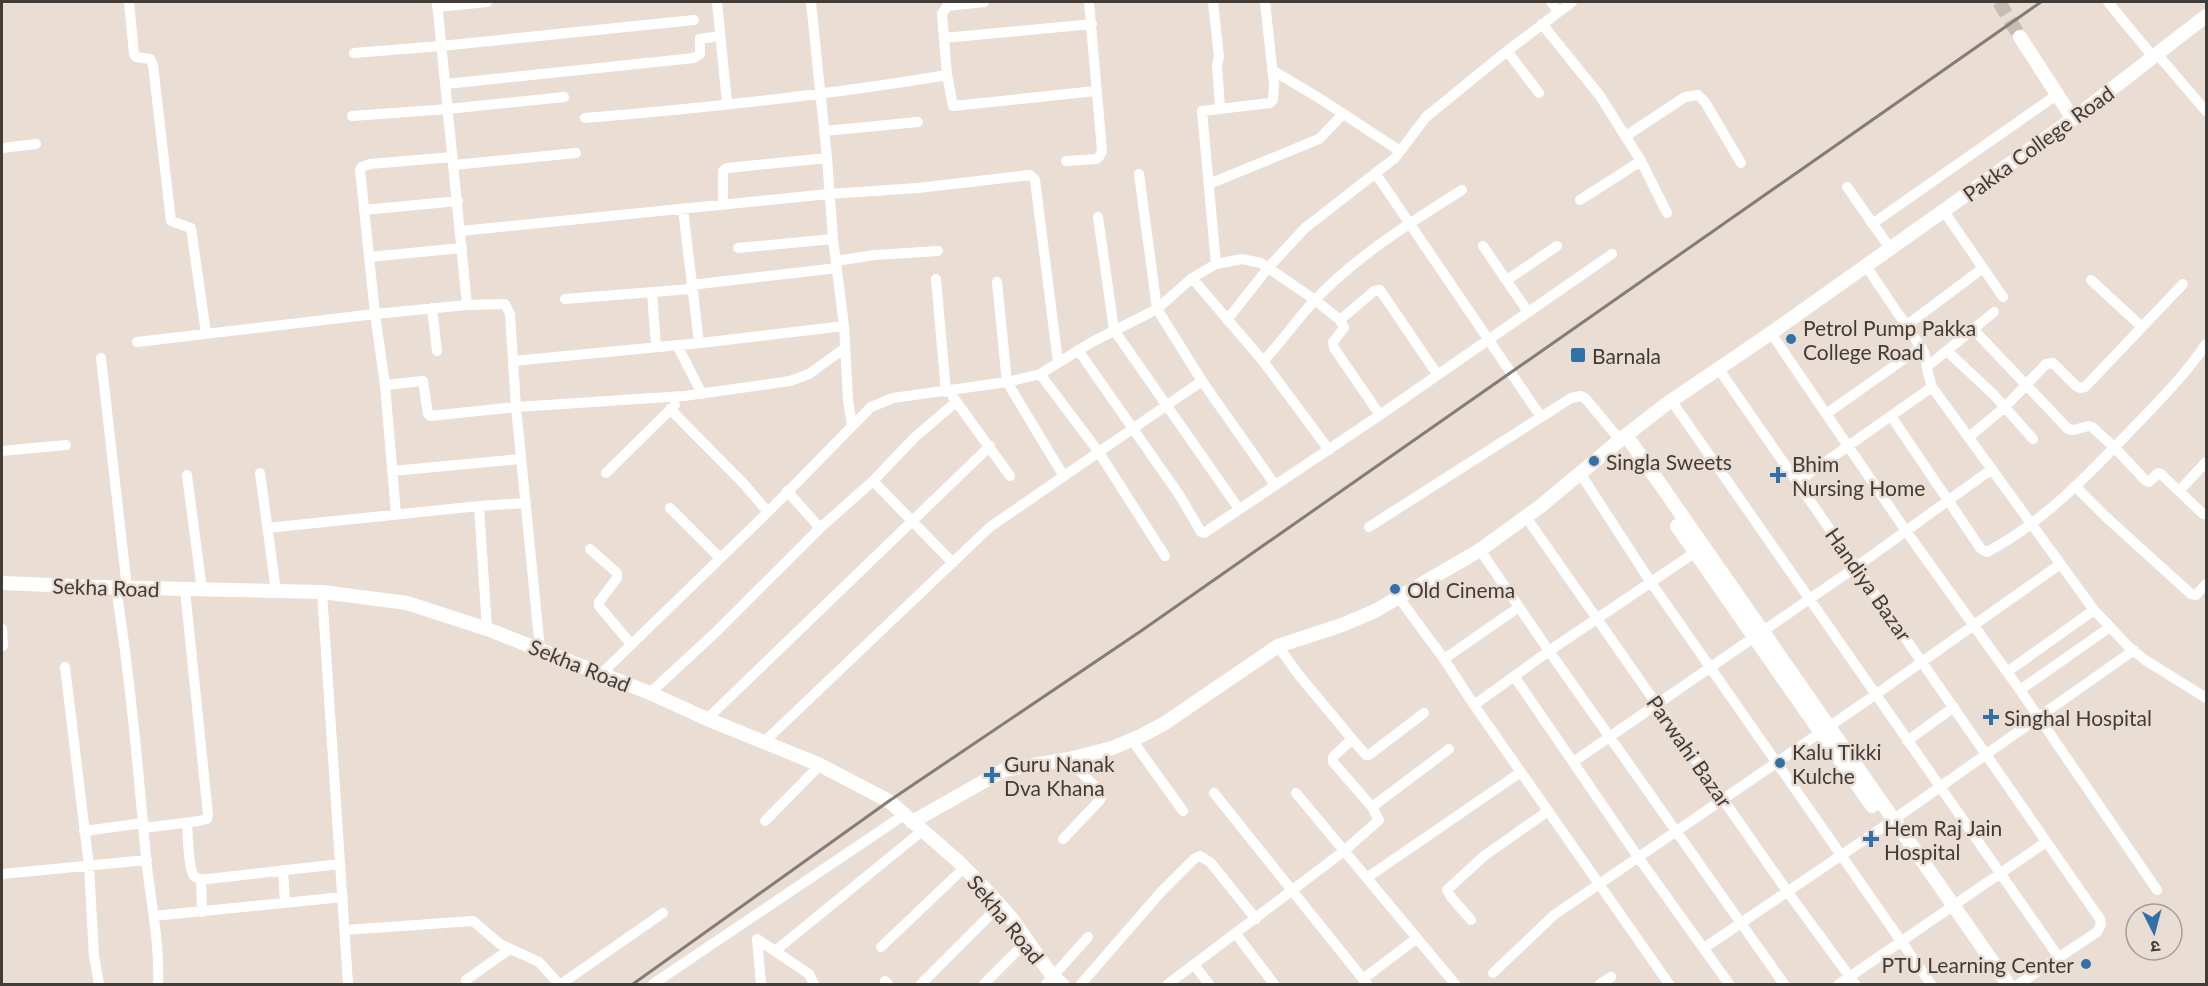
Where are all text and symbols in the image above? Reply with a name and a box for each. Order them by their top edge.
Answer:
street label: Pakka College Road [1958,80,2118,206]
place label: Petrol Pump Pakka College Road [1803,315,1976,364]
marker: Petrol Pump Pakka College Road [1784,332,1798,346]
place label: Barnala [1592,343,1661,368]
marker: Barnala [1569,346,1587,364]
place label: Singla Sweets [1606,449,1732,474]
place label: Bhim Nursing Home [1792,451,1925,500]
marker: Singla Sweets [1587,454,1601,468]
marker: Bhim Nursing Home [1769,466,1787,484]
street label: Handiya Bazar [1821,523,1917,646]
street label: Sekha Road [52,573,160,601]
place label: Old Cinema [1407,577,1515,602]
marker: Old Cinema [1388,582,1402,596]
street label: Sekha Road [526,633,634,697]
street label: Parwahi Bazar [1642,690,1738,812]
place label: Singhal Hospital [2004,705,2152,730]
marker: Singhal Hospital [1982,708,2000,726]
place label: Kalu Tikki Kulche [1792,739,1881,788]
place label: Guru Nanak Dva Khana [1004,751,1115,800]
marker: Kalu Tikki Kulche [1773,756,1787,770]
marker: Guru Nanak Dva Khana [985,768,999,782]
place label: Hem Raj Jain Hospital [1884,815,2002,864]
marker: Hem Raj Jain Hospital [1862,830,1880,848]
street label: Sekha Road [963,869,1049,969]
north arrow [2124,902,2184,962]
text: उ [2149,937,2161,957]
place label: PTU Learning Center [1882,952,2074,977]
marker: PTU Learning Center [2079,957,2093,971]

